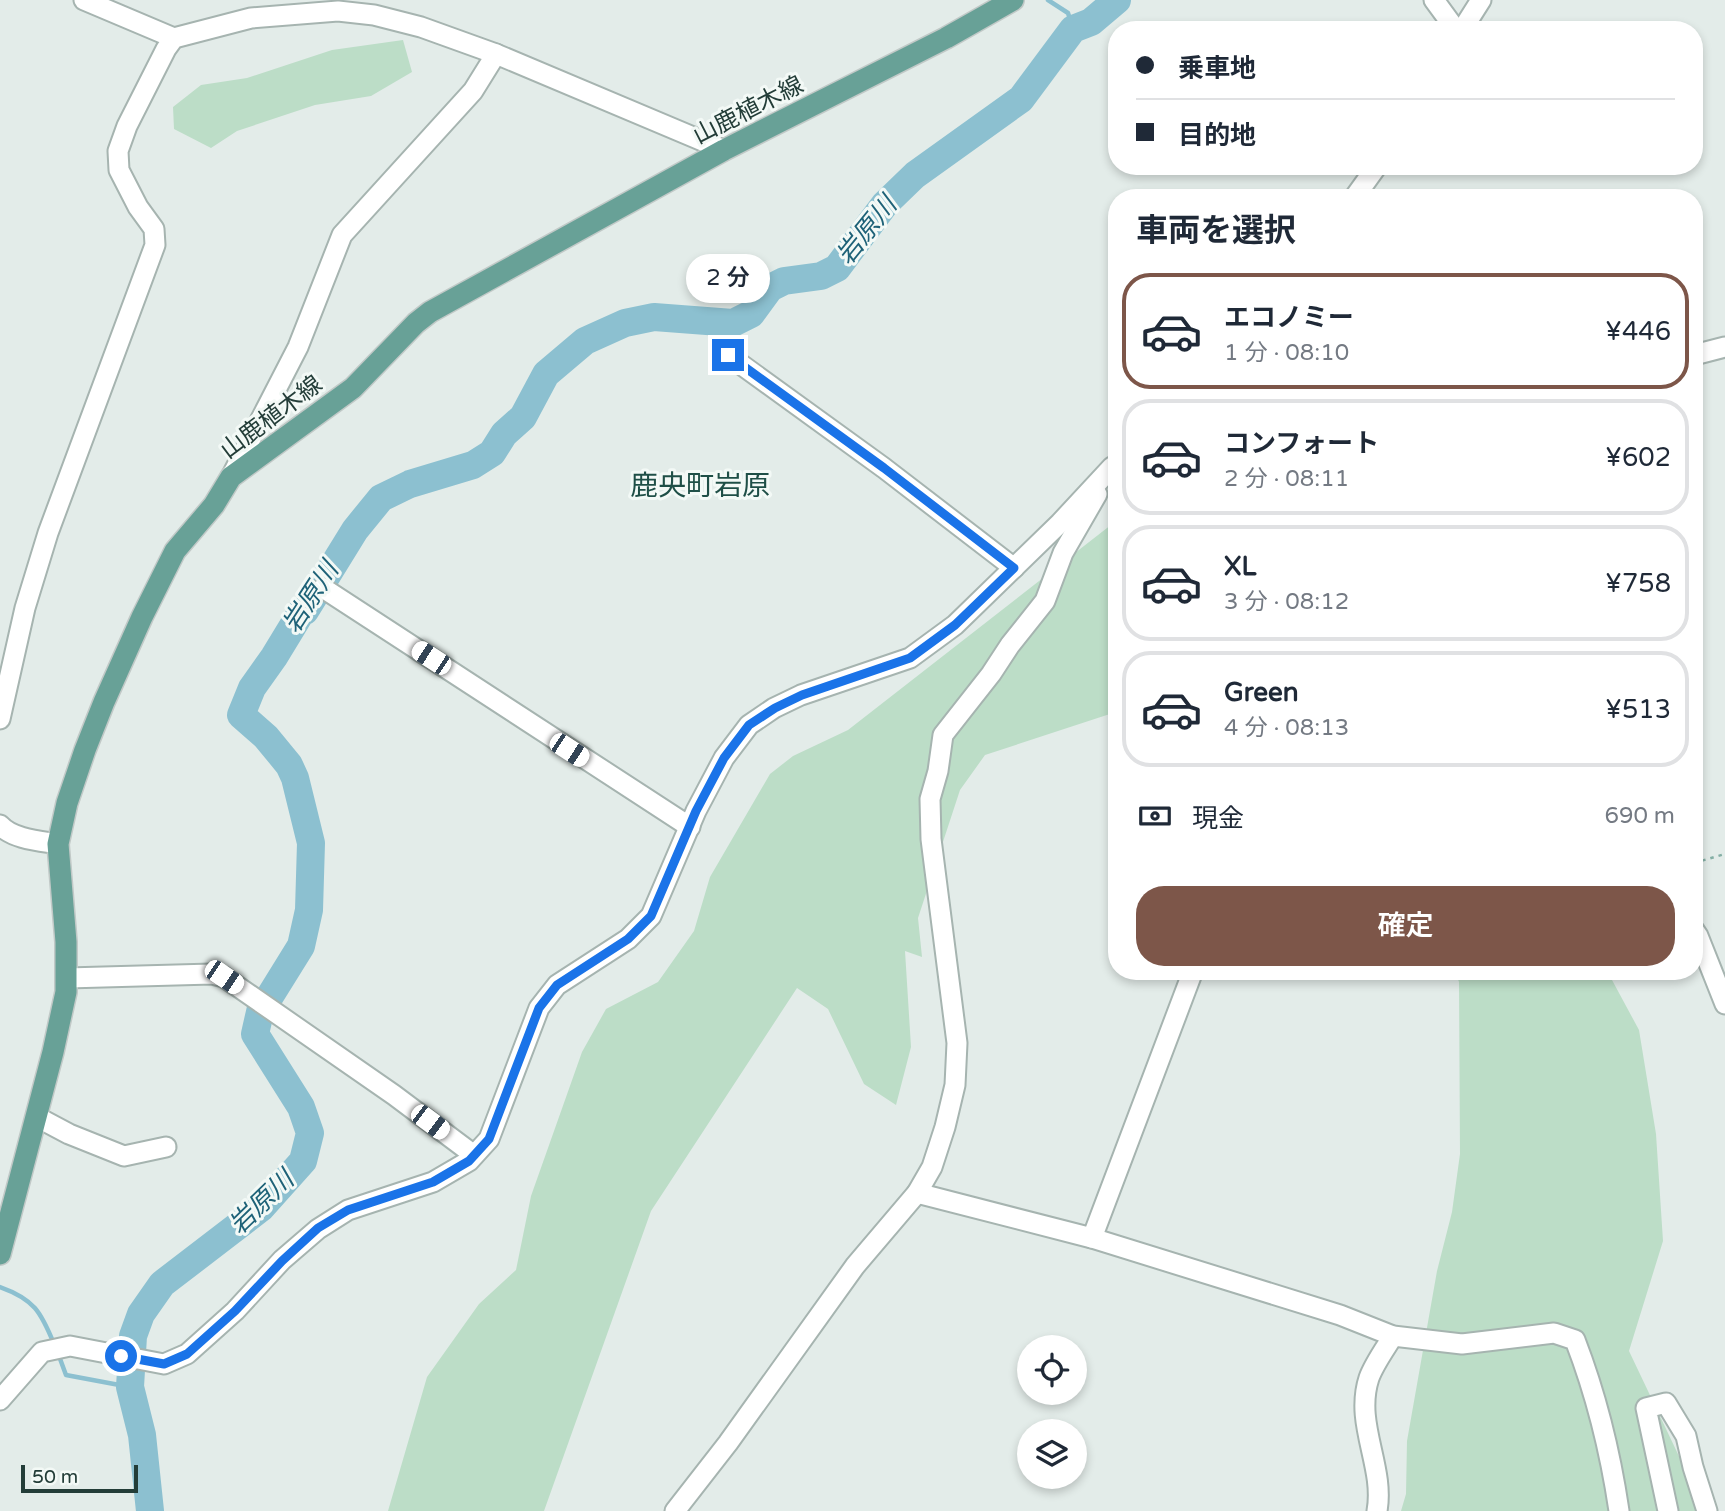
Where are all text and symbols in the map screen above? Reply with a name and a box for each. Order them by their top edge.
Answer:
text: 乗車地 [1178,53,1256,84]
street label: 山鹿植木線 [688,70,808,151]
text: 目的地 [1178,120,1256,151]
water label: 岩原川 [830,188,905,270]
text: 車両を選択 [1136,212,1296,250]
callout: 2 分 [686,254,770,302]
text: 2 分 [706,264,750,292]
icon: car [1140,300,1203,363]
text: エコノミー [1224,302,1354,333]
text: ¥446 [1605,316,1671,347]
route end [712,339,744,371]
text: 1 分 · 08:10 [1224,339,1349,367]
street label: 山鹿植木線 [215,370,328,465]
icon: car [1140,426,1203,489]
text: コンフォート [1224,428,1379,459]
text: ¥602 [1605,442,1671,473]
text: 2 分 · 08:11 [1224,465,1349,493]
district label: 鹿央町岩原 [630,469,770,503]
text: XL [1224,551,1256,582]
icon: car [1140,552,1203,615]
water label: 岩原川 [276,554,346,638]
text: ¥758 [1605,568,1671,599]
text: 3 分 · 08:12 [1224,588,1349,616]
car [408,638,455,678]
text: Green [1224,677,1299,708]
icon: car [1140,678,1203,741]
text: ¥513 [1605,694,1671,725]
text: 4 分 · 08:13 [1224,714,1349,742]
car [546,730,593,770]
icon: cash [1136,797,1174,835]
text: 690 m [1605,802,1675,830]
text: 現金 [1192,803,1244,834]
button: 確定 [1136,886,1675,966]
car [201,957,248,997]
car [407,1101,454,1143]
water label: 岩原川 [223,1162,302,1241]
map controls [1017,1335,1087,1489]
button: locate [1017,1335,1087,1405]
route start [105,1340,137,1372]
button: layers [1017,1419,1087,1489]
scale bar [21,1462,138,1494]
text: 50 m [32,1466,78,1488]

